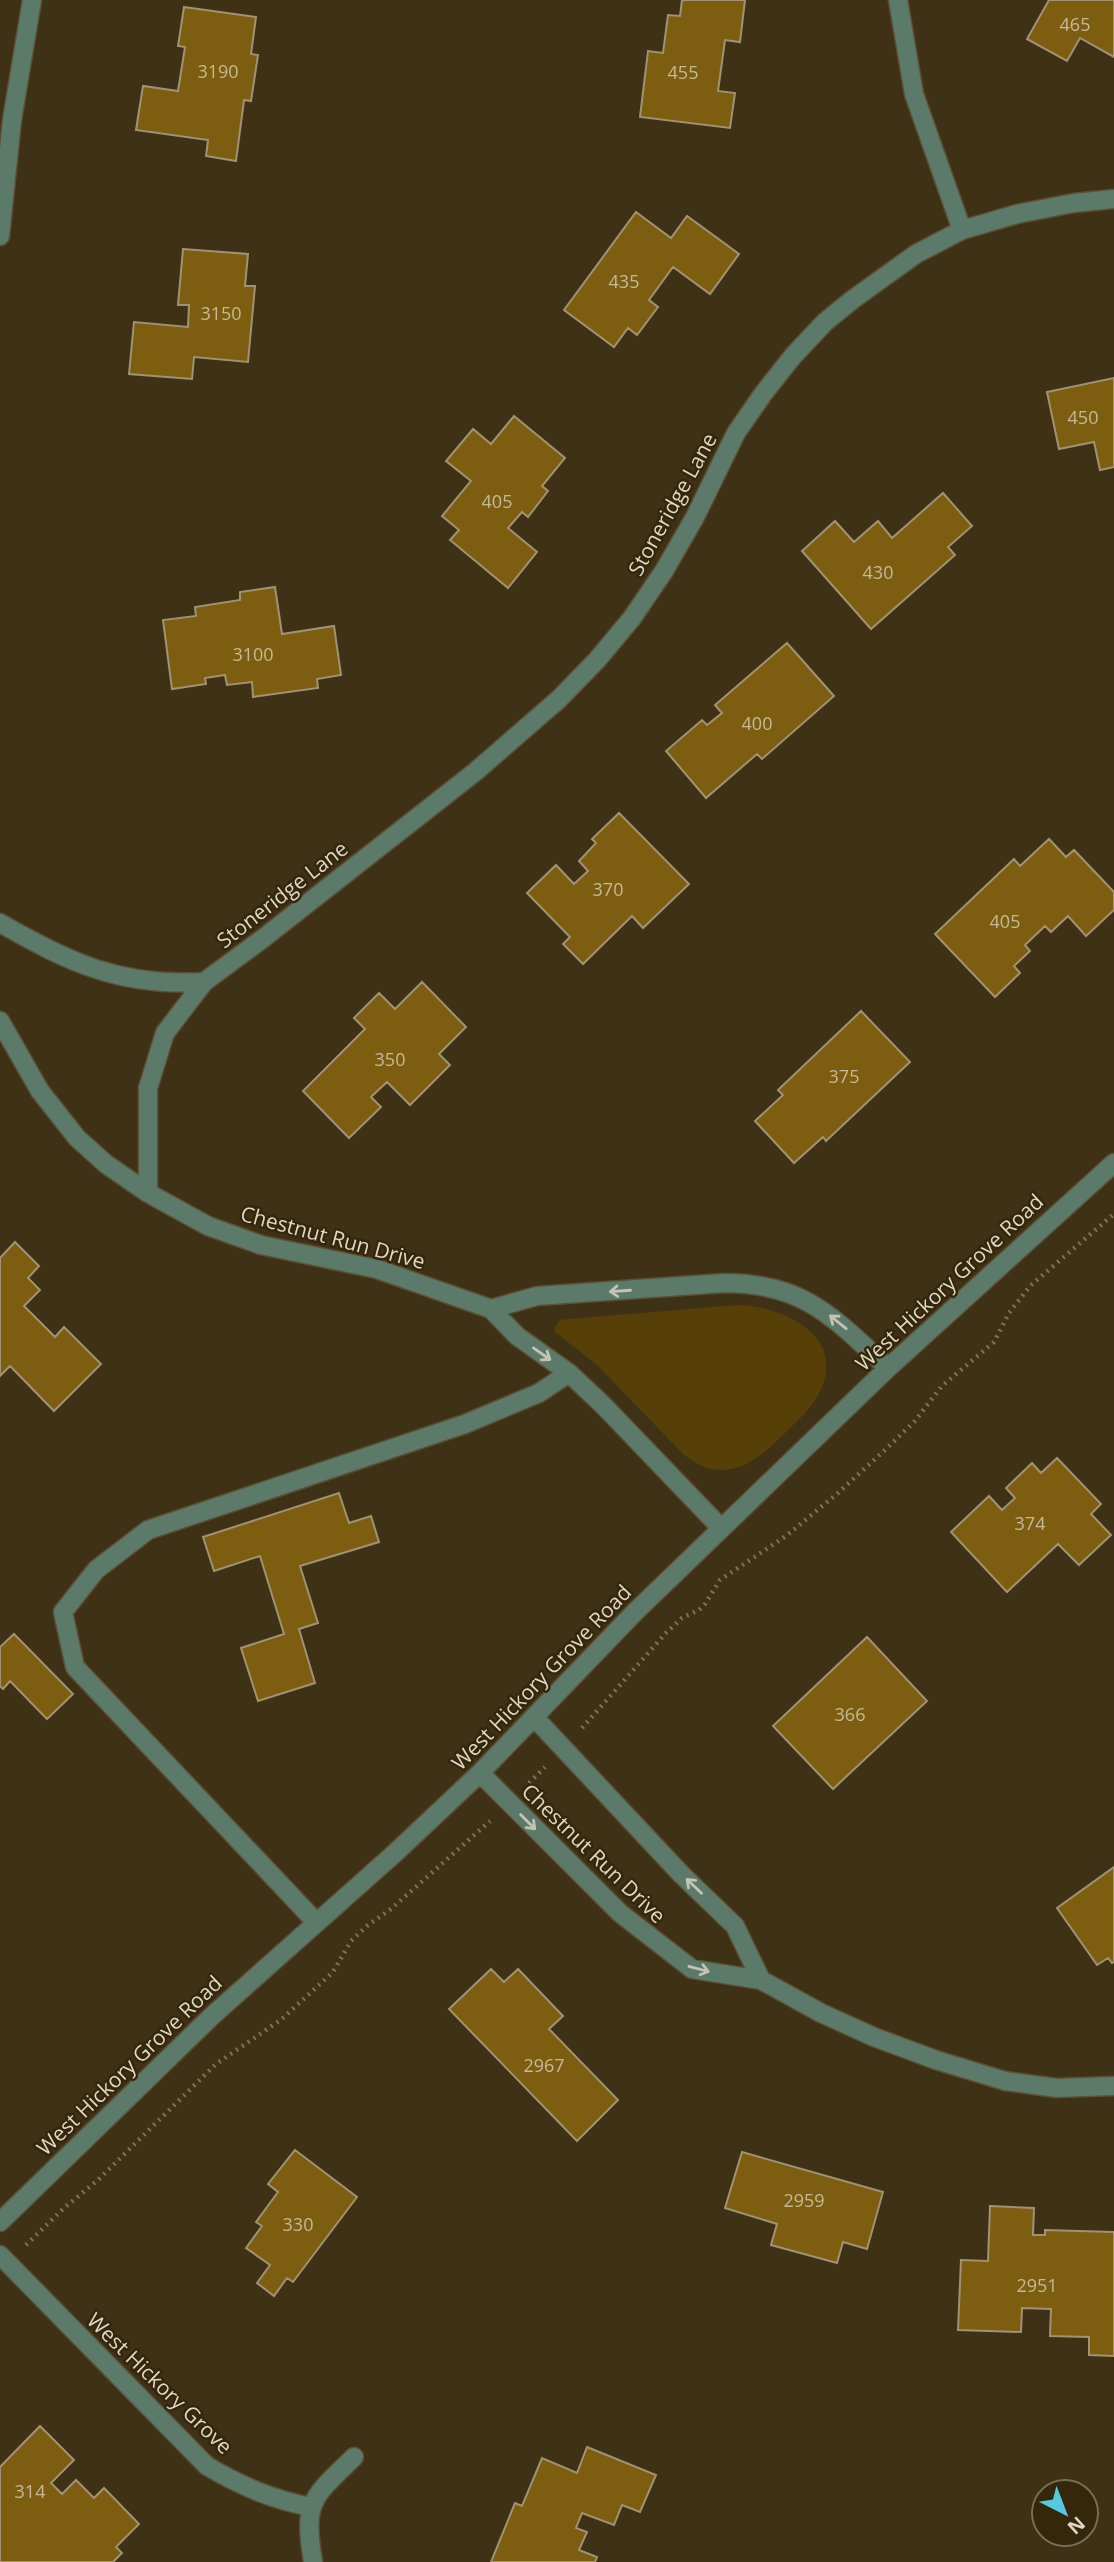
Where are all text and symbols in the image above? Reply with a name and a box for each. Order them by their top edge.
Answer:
house number: 465 [1060,12,1090,36]
house number: 3190 [197,59,239,83]
house number: 455 [668,60,698,84]
house number: 435 [609,269,639,293]
house number: 3150 [200,301,242,325]
house number: 450 [1068,405,1098,429]
street label: Stoneridge Lane [621,428,723,580]
house number: 405 [482,489,512,513]
house number: 430 [863,560,893,584]
house number: 3100 [232,642,274,666]
house number: 400 [742,711,772,735]
street label: Stoneridge Lane [211,834,353,954]
house number: 370 [593,877,623,901]
house number: 405 [990,909,1020,933]
house number: 350 [375,1047,405,1071]
house number: 375 [829,1064,859,1088]
street label: West Hickory Grove Road [849,1187,1049,1377]
street label: Chestnut Run Drive [238,1199,428,1275]
one-way arrow [609,1284,632,1297]
one-way arrow [829,1314,847,1330]
one-way arrow [532,1346,551,1361]
house number: 374 [1015,1511,1045,1535]
street label: West Hickory Grove Road [445,1578,637,1776]
house number: 366 [835,1702,865,1726]
street label: Chestnut Run Drive [516,1777,672,1929]
one-way arrow [519,1813,536,1830]
one-way arrow [686,1878,703,1895]
one-way arrow [687,1963,709,1976]
street label: West Hickory Grove Road [30,1969,228,2161]
house number: 2967 [523,2053,565,2077]
house number: 2959 [783,2188,825,2212]
house number: 330 [283,2212,313,2236]
house number: 2951 [1016,2273,1058,2297]
street label: West Hickory Grove [81,2306,239,2460]
north arrow [1030,2478,1100,2548]
house number: 314 [15,2479,45,2503]
text: N [1062,2511,1091,2540]

